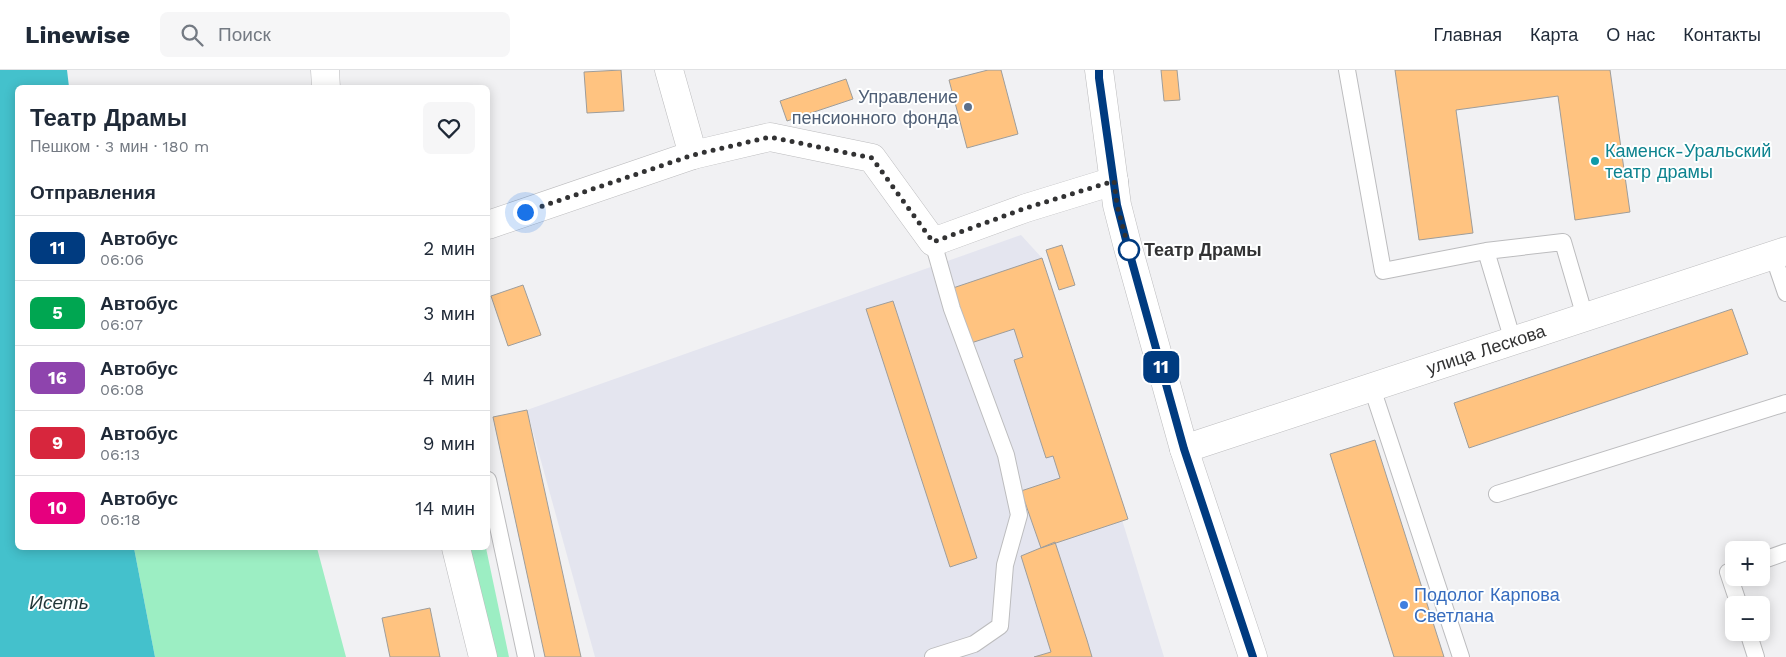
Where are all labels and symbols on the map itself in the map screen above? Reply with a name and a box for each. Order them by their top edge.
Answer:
place label: Управление пенсионного фонда [792,86,959,128]
marker: Управление пенсионного фонда [962,101,974,113]
place label: Каменск-Уральский театр драмы [1605,140,1771,182]
marker: Каменск-Уральский театр драмы [1589,155,1601,167]
your location [513,200,538,225]
marker: Театр Драмы [1118,239,1140,261]
place label: Театр Драмы [1144,239,1262,260]
street label: улица Лескова [1424,320,1549,379]
line badge: 11 [1138,351,1184,383]
place label: Подолог Карпова Светлана [1414,584,1561,626]
water label: Исеть [29,591,89,614]
marker: Подолог Карпова Светлана [1398,599,1410,611]

